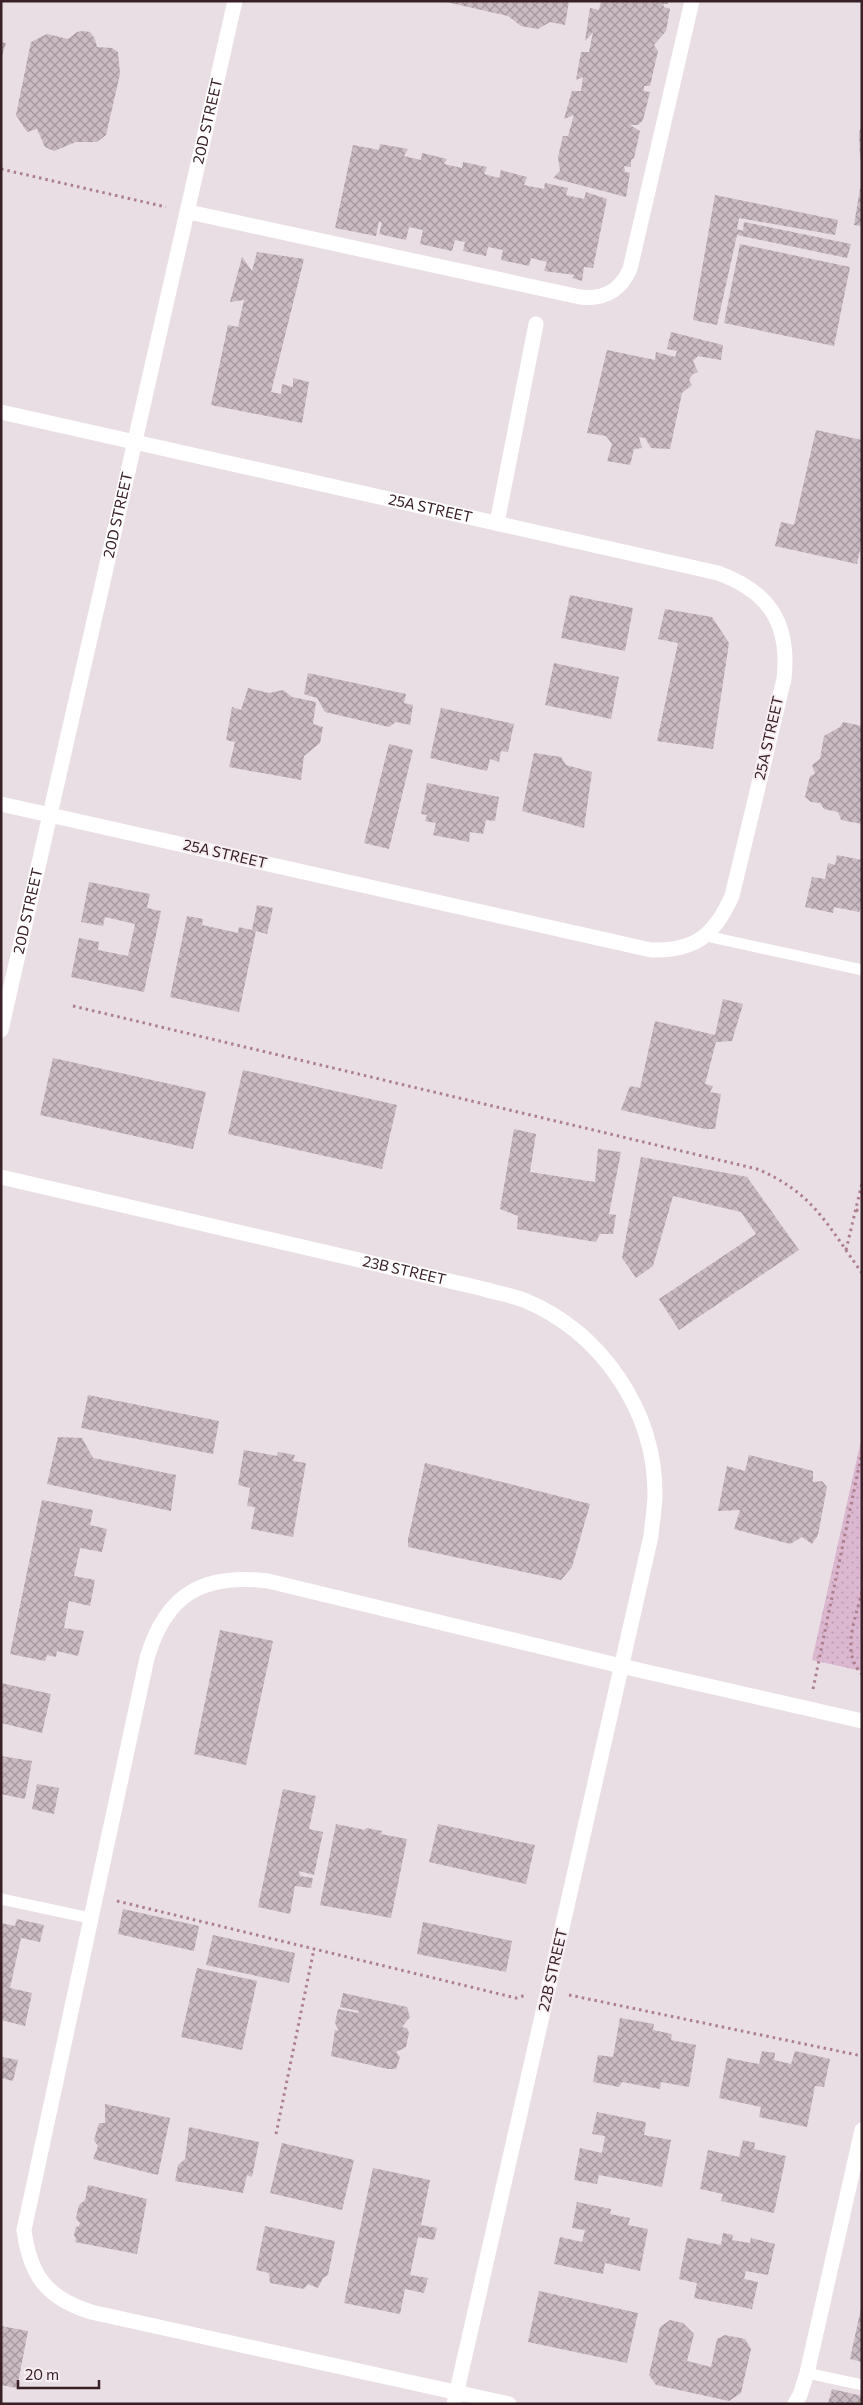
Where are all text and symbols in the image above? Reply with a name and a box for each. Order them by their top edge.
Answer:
street label: 20D STREET [188,76,225,166]
street label: 20D STREET [99,470,136,560]
street label: 25A STREET [387,489,475,526]
street label: 25A STREET [750,694,786,781]
street label: 25A STREET [182,835,269,871]
street label: 20D STREET [9,866,46,956]
street label: 23B STREET [361,1251,448,1288]
street label: 22B STREET [534,1926,570,2013]
scale bar [18,2358,99,2390]
text: 20 m [25,2365,59,2383]

